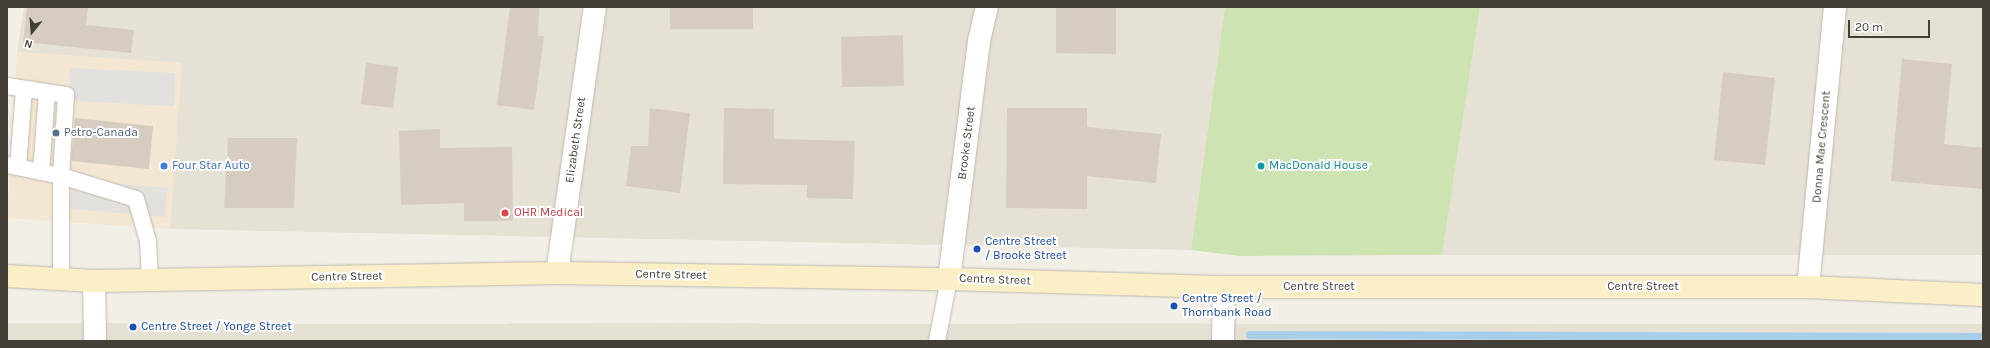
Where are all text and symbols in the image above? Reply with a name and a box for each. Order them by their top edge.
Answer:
north arrow [12,12,52,52]
scale bar [1850,12,1932,38]
text: 20 m [1855,20,1883,34]
text: N [23,37,34,51]
street label: Donna Mae Crescent [1810,90,1834,204]
street label: Elizabeth Street [563,96,589,184]
street label: Brooke Street [955,106,979,180]
place label: Petro-Canada [64,126,138,140]
marker: Petro-Canada [51,128,61,138]
place label: Four Star Auto [172,159,250,173]
place label: MacDonald House [1269,159,1368,173]
marker: Four Star Auto [159,161,169,171]
marker: MacDonald House [1256,161,1266,171]
place label: OHR Medical [514,206,583,220]
marker: OHR Medical [499,207,511,219]
place label: Centre Street / Brooke Street [985,235,1067,263]
marker: Centre Street / Brooke Street [972,244,982,254]
street label: Centre Street [635,267,707,283]
street label: Centre Street [311,269,383,285]
street label: Centre Street [959,272,1031,288]
street label: Centre Street [1283,280,1355,294]
street label: Centre Street [1607,280,1679,294]
place label: Centre Street / Thornbank Road [1182,292,1272,320]
marker: Centre Street / Thornbank Road [1169,301,1179,311]
place label: Centre Street / Yonge Street [141,320,292,334]
marker: Centre Street / Yonge Street [128,322,138,332]

